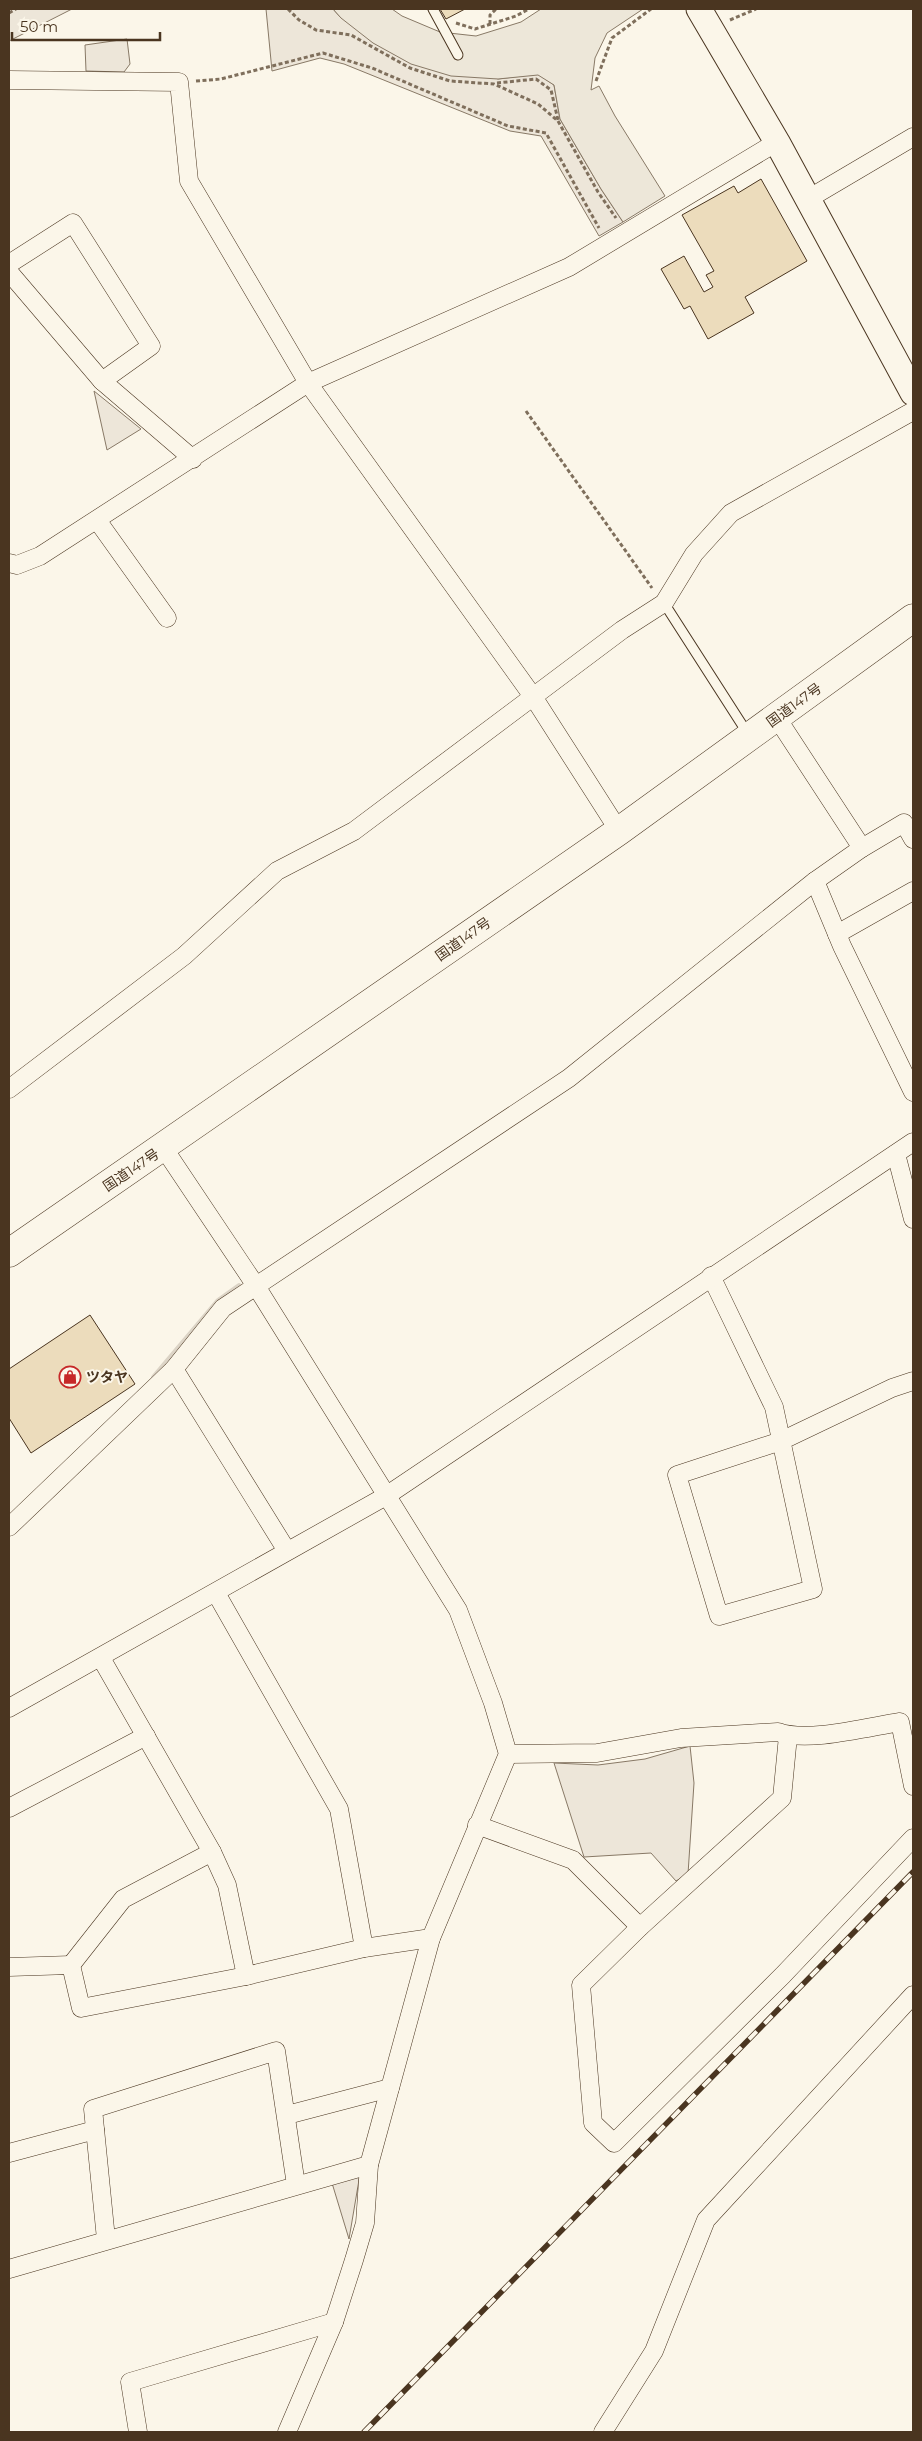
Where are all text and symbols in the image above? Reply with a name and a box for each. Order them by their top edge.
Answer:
scale bar [12,10,160,42]
text: 50 m [20,17,58,36]
street label: 国道147号 [763,679,825,731]
street label: 国道147号 [432,913,494,965]
street label: 国道147号 [99,1145,163,1195]
shop icon: ツタヤ [58,1365,82,1389]
place label: ツタヤ [86,1368,128,1386]

